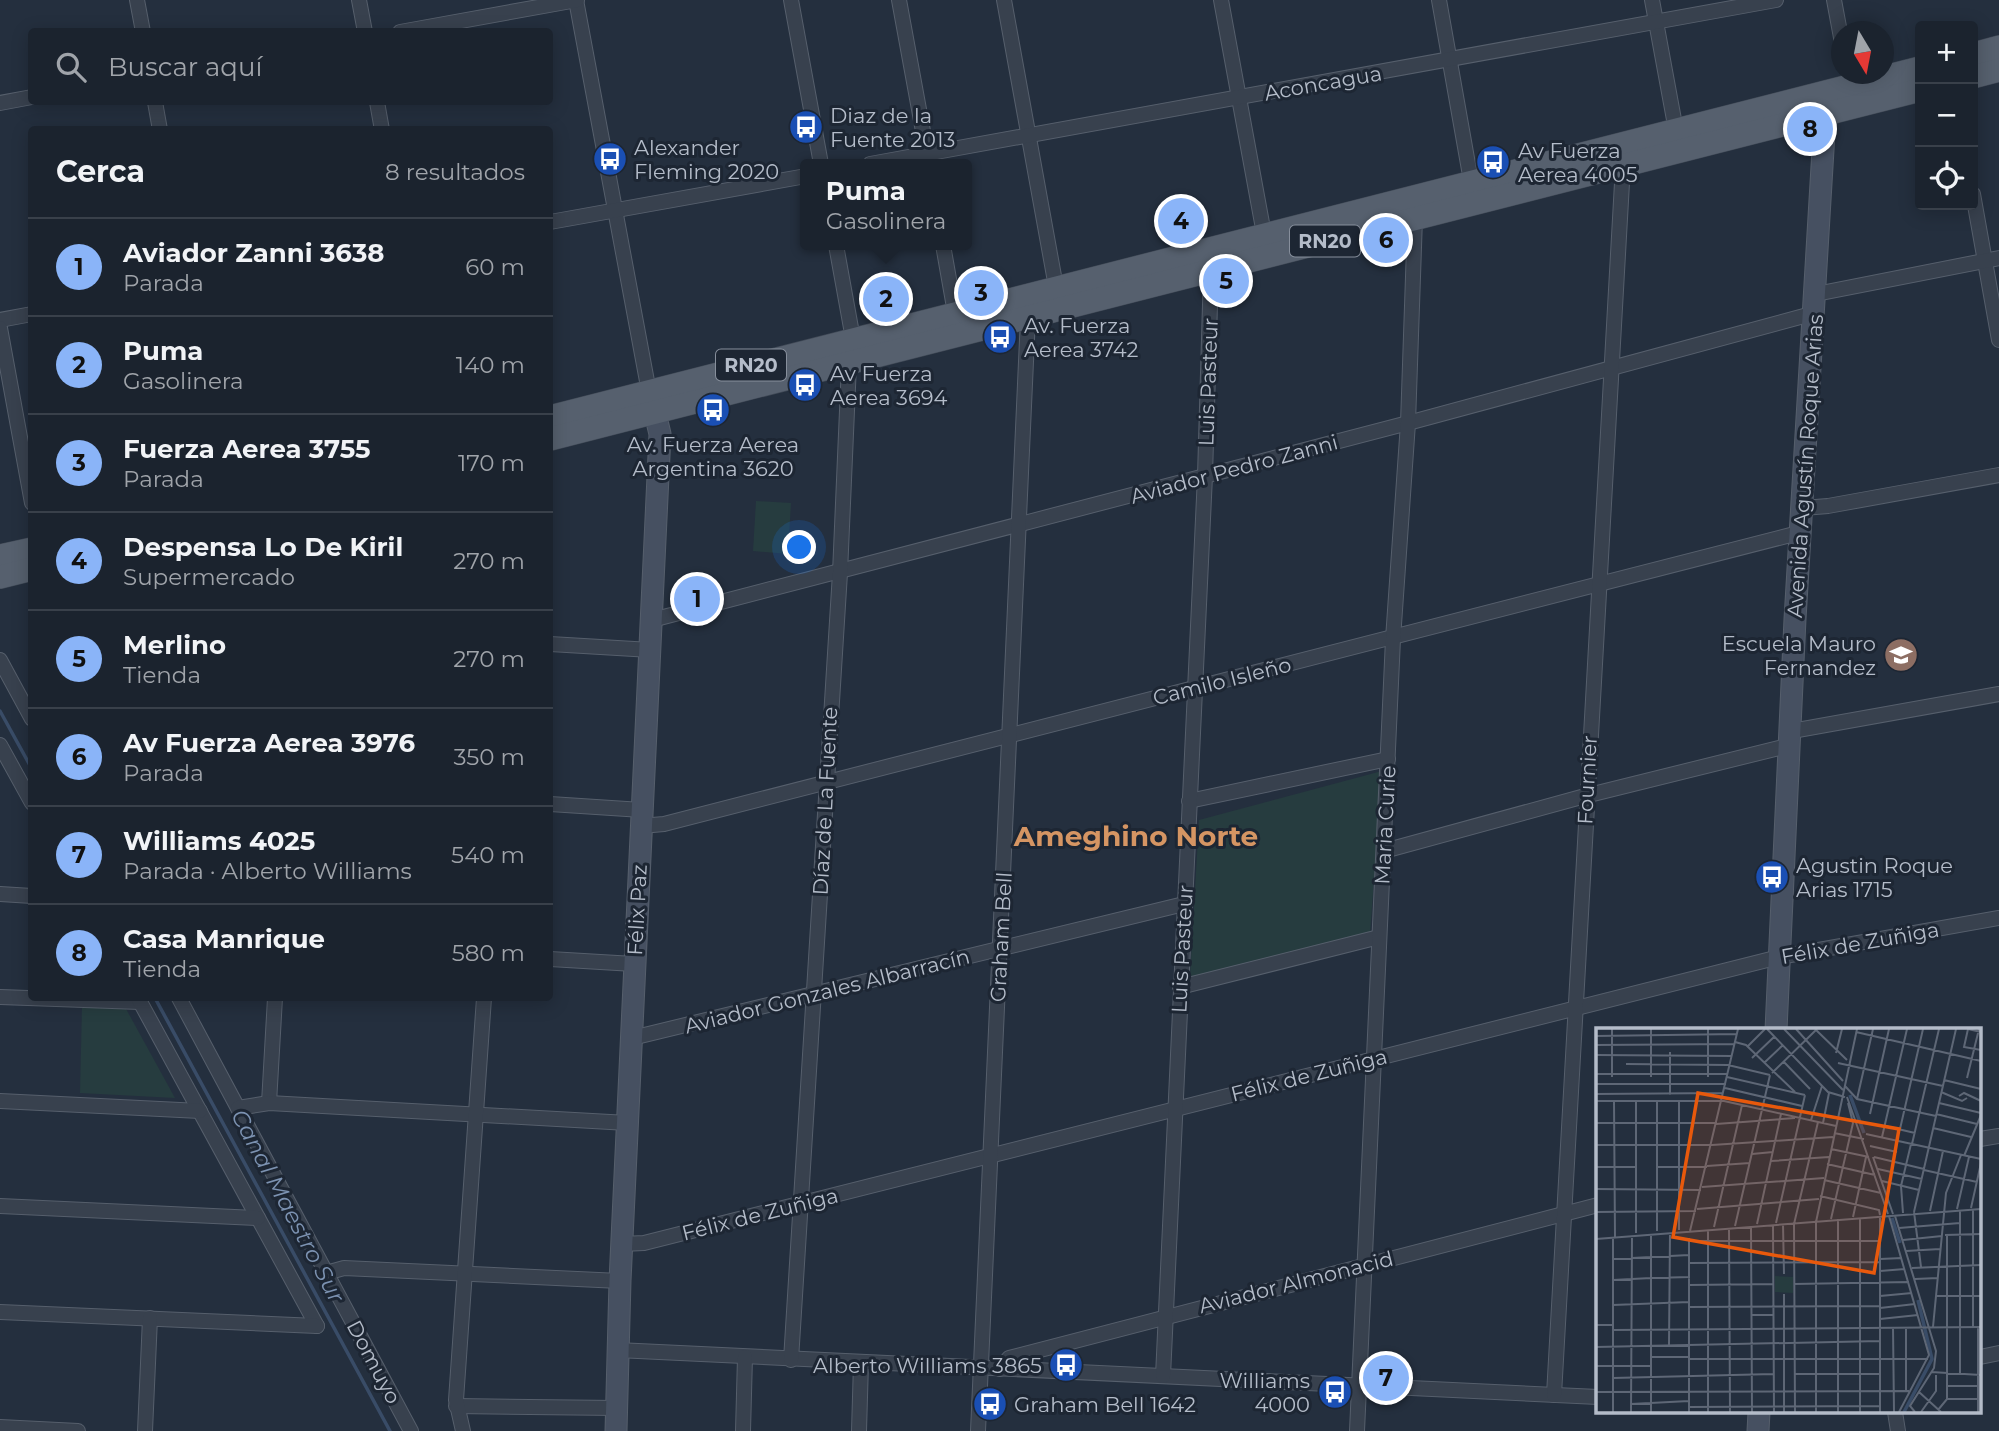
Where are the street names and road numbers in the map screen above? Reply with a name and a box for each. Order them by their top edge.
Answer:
street label: Aconcagua [1262,60,1384,106]
road number: RN20 [1290,226,1360,256]
street label: Avenida Agustín Roque Arias [1782,313,1828,619]
street label: Luis Pasteur [1193,317,1223,447]
road number: RN20 [716,350,786,380]
street label: Aviador Pedro Zanni [1127,429,1341,509]
street label: Camilo Isleño [1150,652,1294,710]
street label: Díaz de La Fuente [808,706,842,896]
street label: Fournier [1572,735,1602,825]
street label: Maria Curie [1369,765,1401,885]
street label: Félix Paz [622,864,652,956]
street label: Graham Bell [985,871,1017,1003]
street label: Luis Pasteur [1166,884,1198,1014]
street label: Félix de Zuñiga [1779,917,1941,969]
street label: Aviador Gonzales Albarracín [682,943,972,1039]
street label: Félix de Zuñiga [1228,1043,1390,1107]
street label: Félix de Zuñiga [679,1182,841,1246]
street label: Aviador Almonacid [1196,1246,1396,1318]
street label: Domuyo [342,1316,406,1408]

